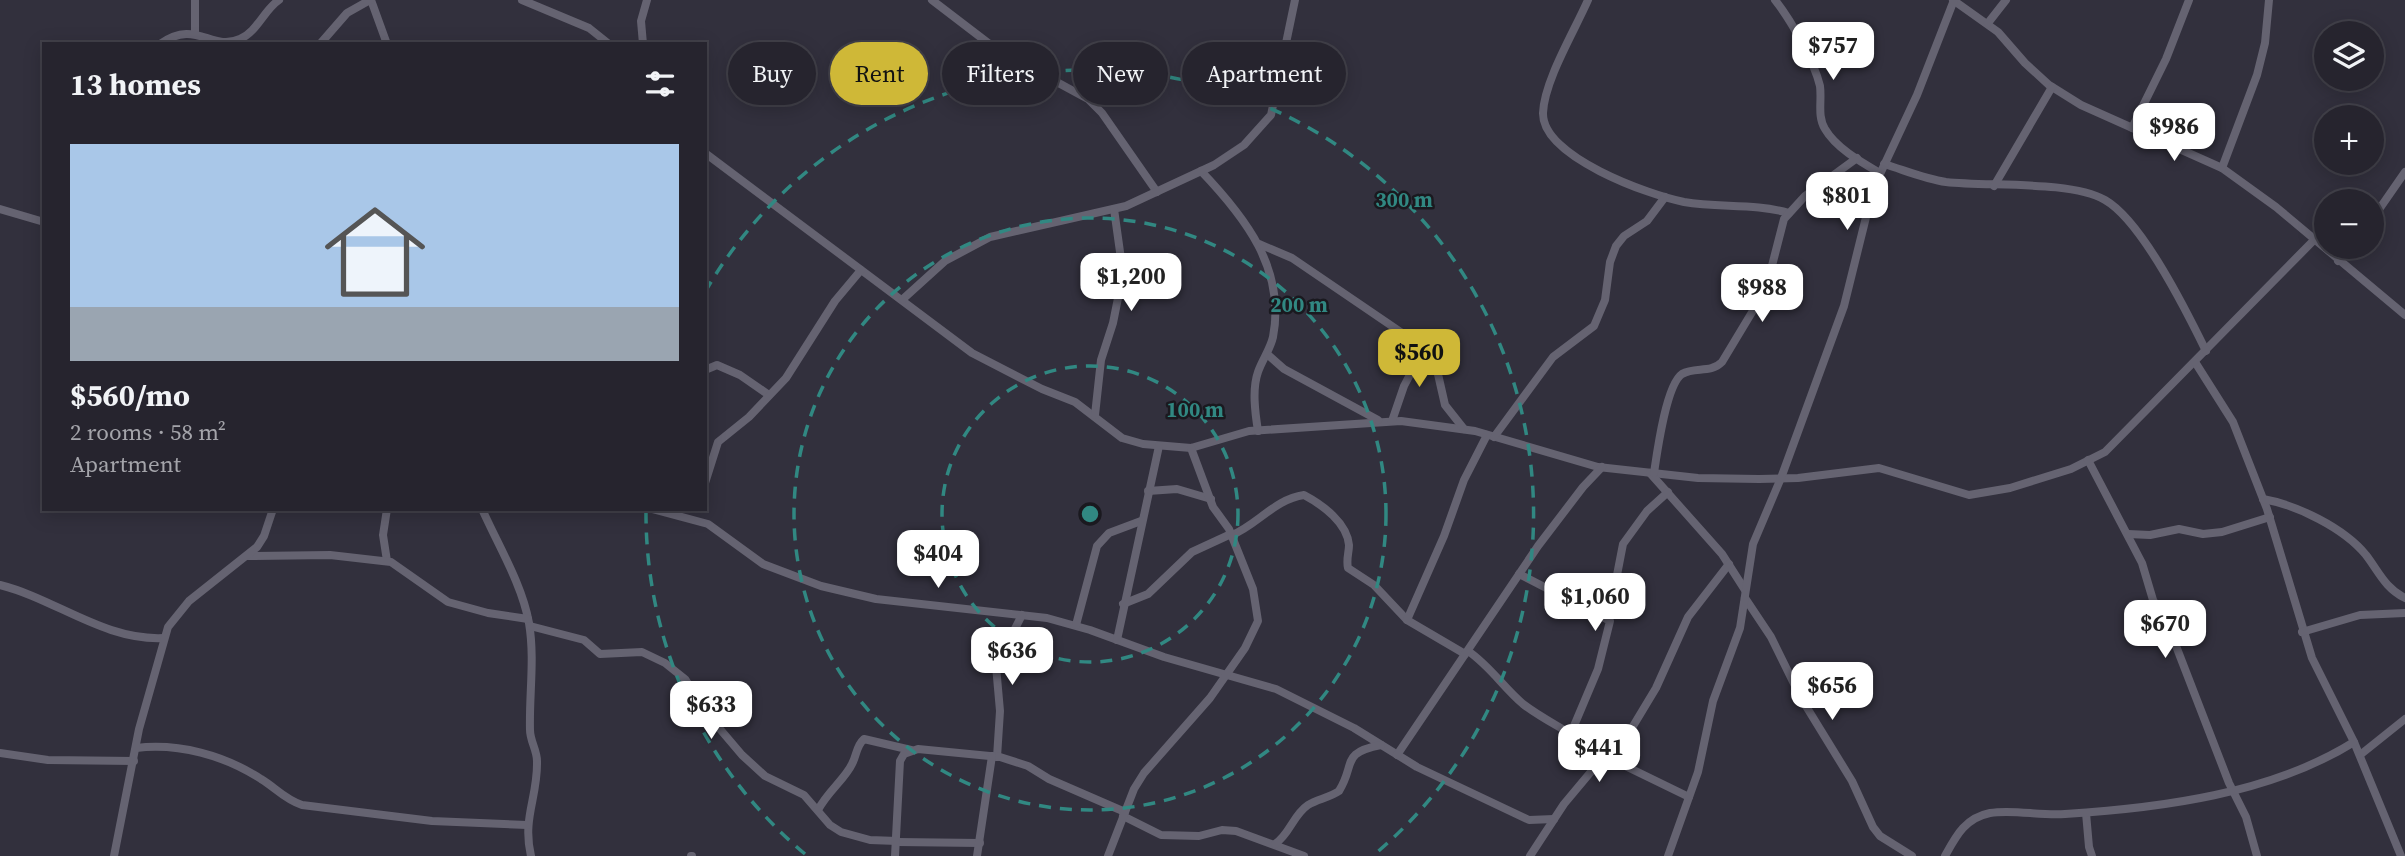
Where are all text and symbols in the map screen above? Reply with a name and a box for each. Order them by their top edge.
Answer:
map controls [2314,21,2384,259]
button: layers [2314,21,2384,91]
pin: $757 [1792,22,1874,82]
text: $757 [1808,29,1858,61]
chip: Buy [728,42,816,105]
chip: Rent [830,42,928,105]
chip: Filters [942,42,1059,105]
chip: New [1073,42,1168,105]
chip: Apartment [1182,42,1346,105]
text: 13 homes [70,64,201,105]
icon: filters [641,65,679,103]
pin: $986 [2133,104,2215,163]
button: + [2314,105,2384,175]
text: $986 [2149,110,2199,142]
pin: $801 [1806,173,1888,232]
text: $801 [1822,179,1872,211]
text: 300 m [1375,185,1433,214]
icon: home [312,189,438,315]
button: − [2314,189,2384,259]
pin: $1,200 [1074,254,1188,313]
text: $1,200 [1096,260,1166,292]
pin: $988 [1721,264,1803,324]
text: $988 [1737,271,1787,303]
text: 200 m [1270,290,1328,319]
pin: $560 [1378,330,1460,389]
text: $560 [1394,336,1444,368]
text: $560/mo [70,375,190,416]
text: 100 m [1166,395,1224,424]
text: 2 rooms · 58 m² [70,416,226,448]
text: Apartment [70,448,181,480]
centre of rings [1078,502,1102,526]
pin: $404 [897,530,979,590]
text: $404 [913,537,963,569]
pin: $1,060 [1538,574,1652,633]
text: $1,060 [1560,580,1630,612]
pin: $670 [2124,600,2206,660]
text: $670 [2140,607,2190,639]
pin: $636 [971,628,1053,687]
text: $636 [987,634,1037,666]
pin: $656 [1791,662,1873,722]
text: $656 [1807,669,1857,701]
pin: $633 [670,682,752,741]
text: $633 [686,688,736,720]
pin: $441 [1558,724,1640,784]
text: $441 [1574,731,1624,763]

